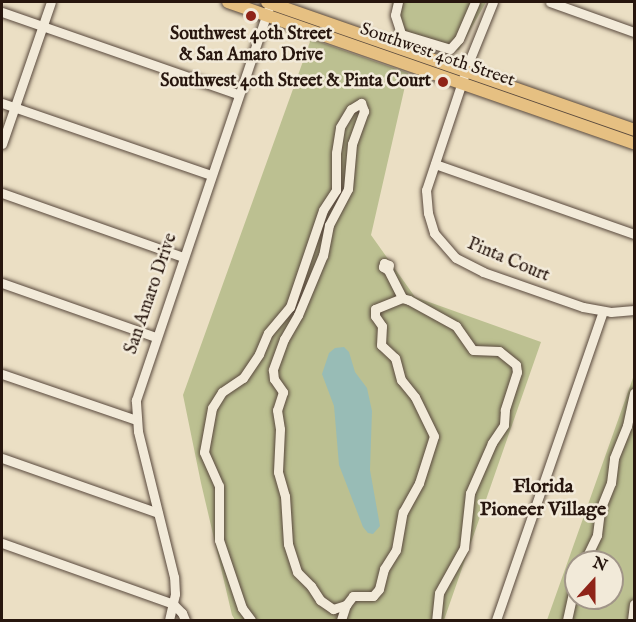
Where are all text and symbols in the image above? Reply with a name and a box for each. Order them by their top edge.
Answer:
marker: Southwest 40th Street & San Amaro Drive [244,9,258,23]
street label: Southwest 40th Street [357,19,517,93]
place label: Southwest 40th Street & San Amaro Drive [170,25,332,68]
place label: Southwest 40th Street & Pinta Court [160,71,431,93]
marker: Southwest 40th Street & Pinta Court [436,75,450,89]
street label: San Amaro Drive [121,231,183,357]
street label: Pinta Court [464,234,552,288]
district label: Florida Pioneer Village [480,475,606,522]
north arrow [564,550,624,610]
text: N [590,553,610,577]

